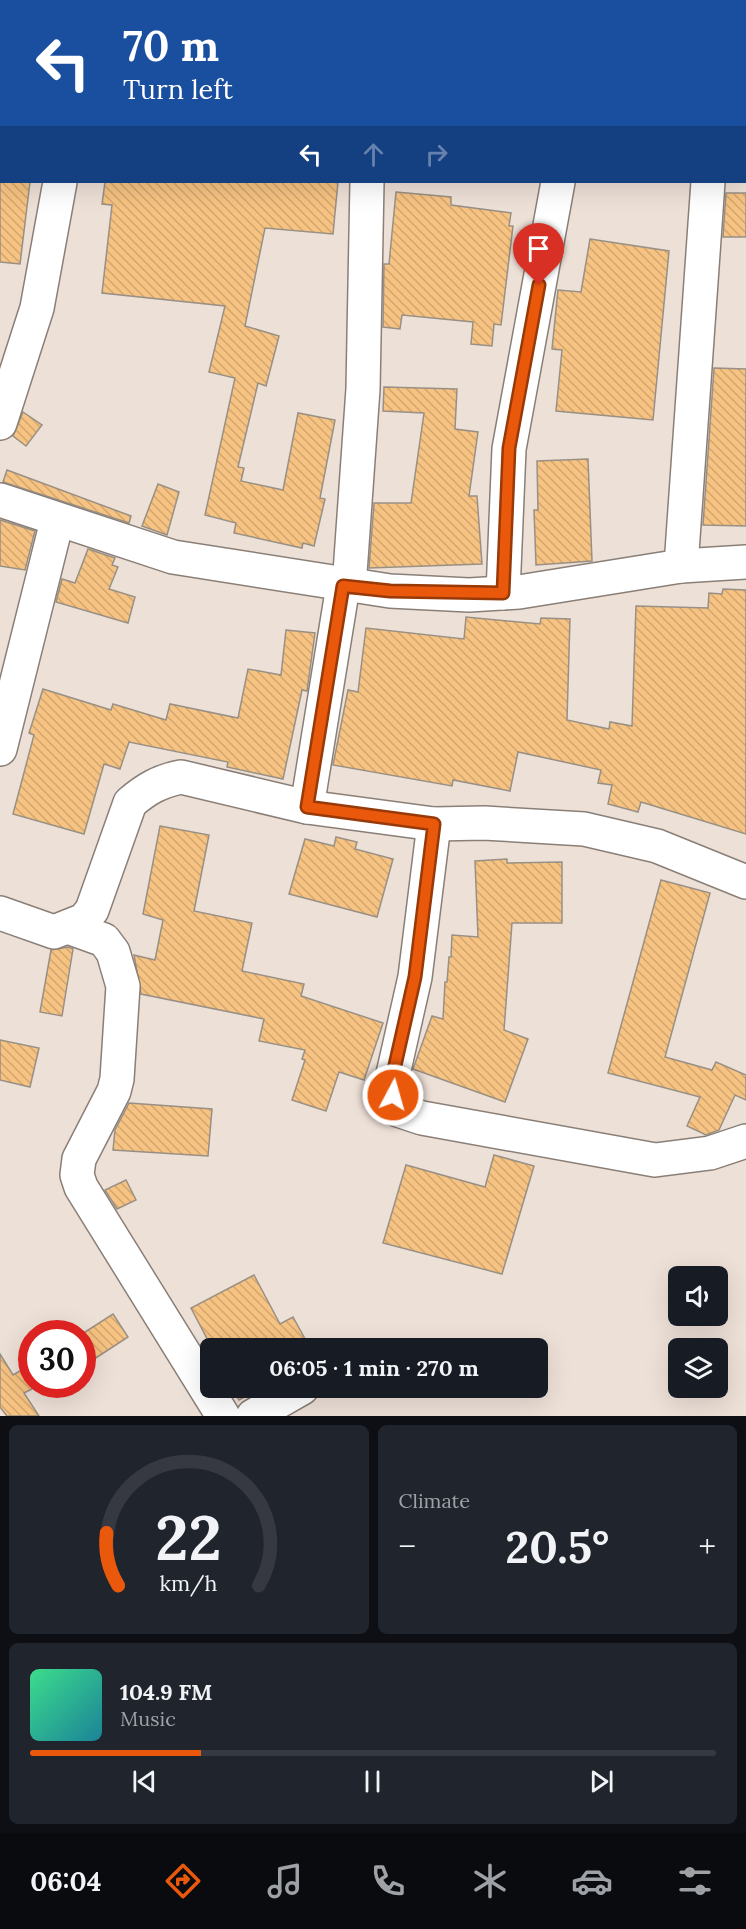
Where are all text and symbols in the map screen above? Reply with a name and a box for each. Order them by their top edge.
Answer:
text: 70 m [123,19,219,73]
icon: left [24,24,102,102]
text: Turn left [123,72,233,106]
icon: left [294,138,327,171]
icon: ahead [357,138,390,171]
icon: right [420,138,453,171]
pin [513,223,564,285]
icon: arrive [522,232,555,265]
position arrow [361,1063,425,1127]
map controls [668,1266,728,1398]
button: sound [668,1266,728,1326]
speed limit sign: 30 [18,1320,96,1398]
button: layers [668,1338,728,1398]
text: 06:05 · 1 min · 270 m [269,1354,479,1382]
text: Climate [399,1488,470,1513]
text: 22 [155,1497,222,1577]
text: 20.5° [505,1518,609,1575]
text: − [399,1525,416,1567]
text: + [698,1525,716,1567]
text: km/h [160,1570,218,1598]
text: 104.9 FM [120,1678,213,1706]
text: Music [120,1706,176,1731]
icon: previous [128,1765,161,1798]
icon: pause [356,1765,389,1798]
icon: next [585,1765,618,1798]
icon: directions [162,1860,204,1902]
icon: music [264,1860,306,1902]
icon: phone [367,1860,409,1902]
icon: climate [469,1860,511,1902]
icon: car [571,1860,613,1902]
icon: filters [674,1860,716,1902]
text: 06:04 [30,1864,102,1898]

